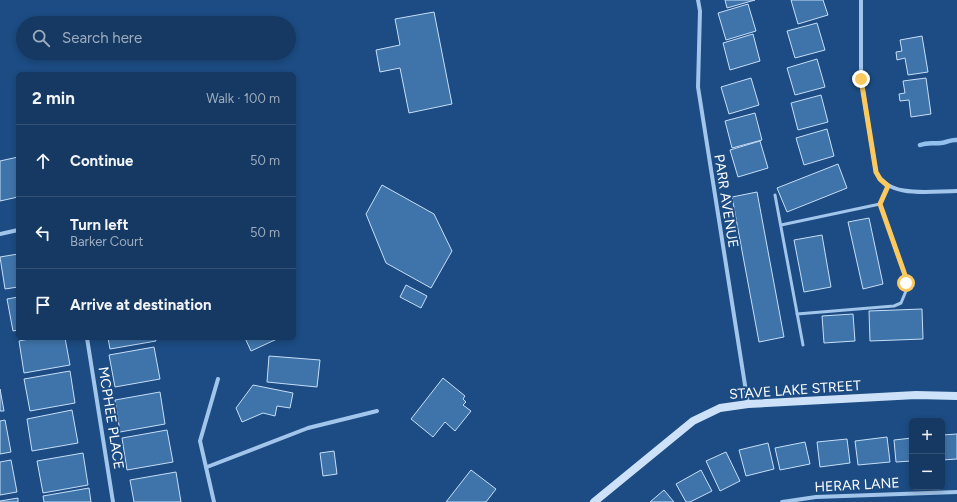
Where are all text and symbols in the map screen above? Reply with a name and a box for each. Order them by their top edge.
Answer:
search box [16,16,296,60]
icon: search [30,27,52,49]
text: Search here [62,29,142,47]
route end [852,70,870,88]
text: 2 min [32,88,75,108]
text: Walk · 100 m [206,91,280,106]
icon: ahead [32,150,54,172]
text: Continue [70,152,133,170]
text: 50 m [250,153,280,168]
street label: PARR AVENUE [710,153,742,249]
text: Turn left [70,216,128,234]
icon: left [32,222,54,244]
text: 50 m [250,225,280,240]
text: Barker Court [70,234,143,249]
route start [897,274,915,292]
icon: arrive [32,294,54,316]
text: Arrive at destination [70,296,211,314]
street label: MCPHEE PLACE [95,366,127,470]
street label: STAVE LAKE STREET [729,377,862,403]
map controls [909,418,945,490]
button: + [909,418,945,454]
button: − [909,454,945,490]
street label: HERAR LANE [814,474,900,496]

